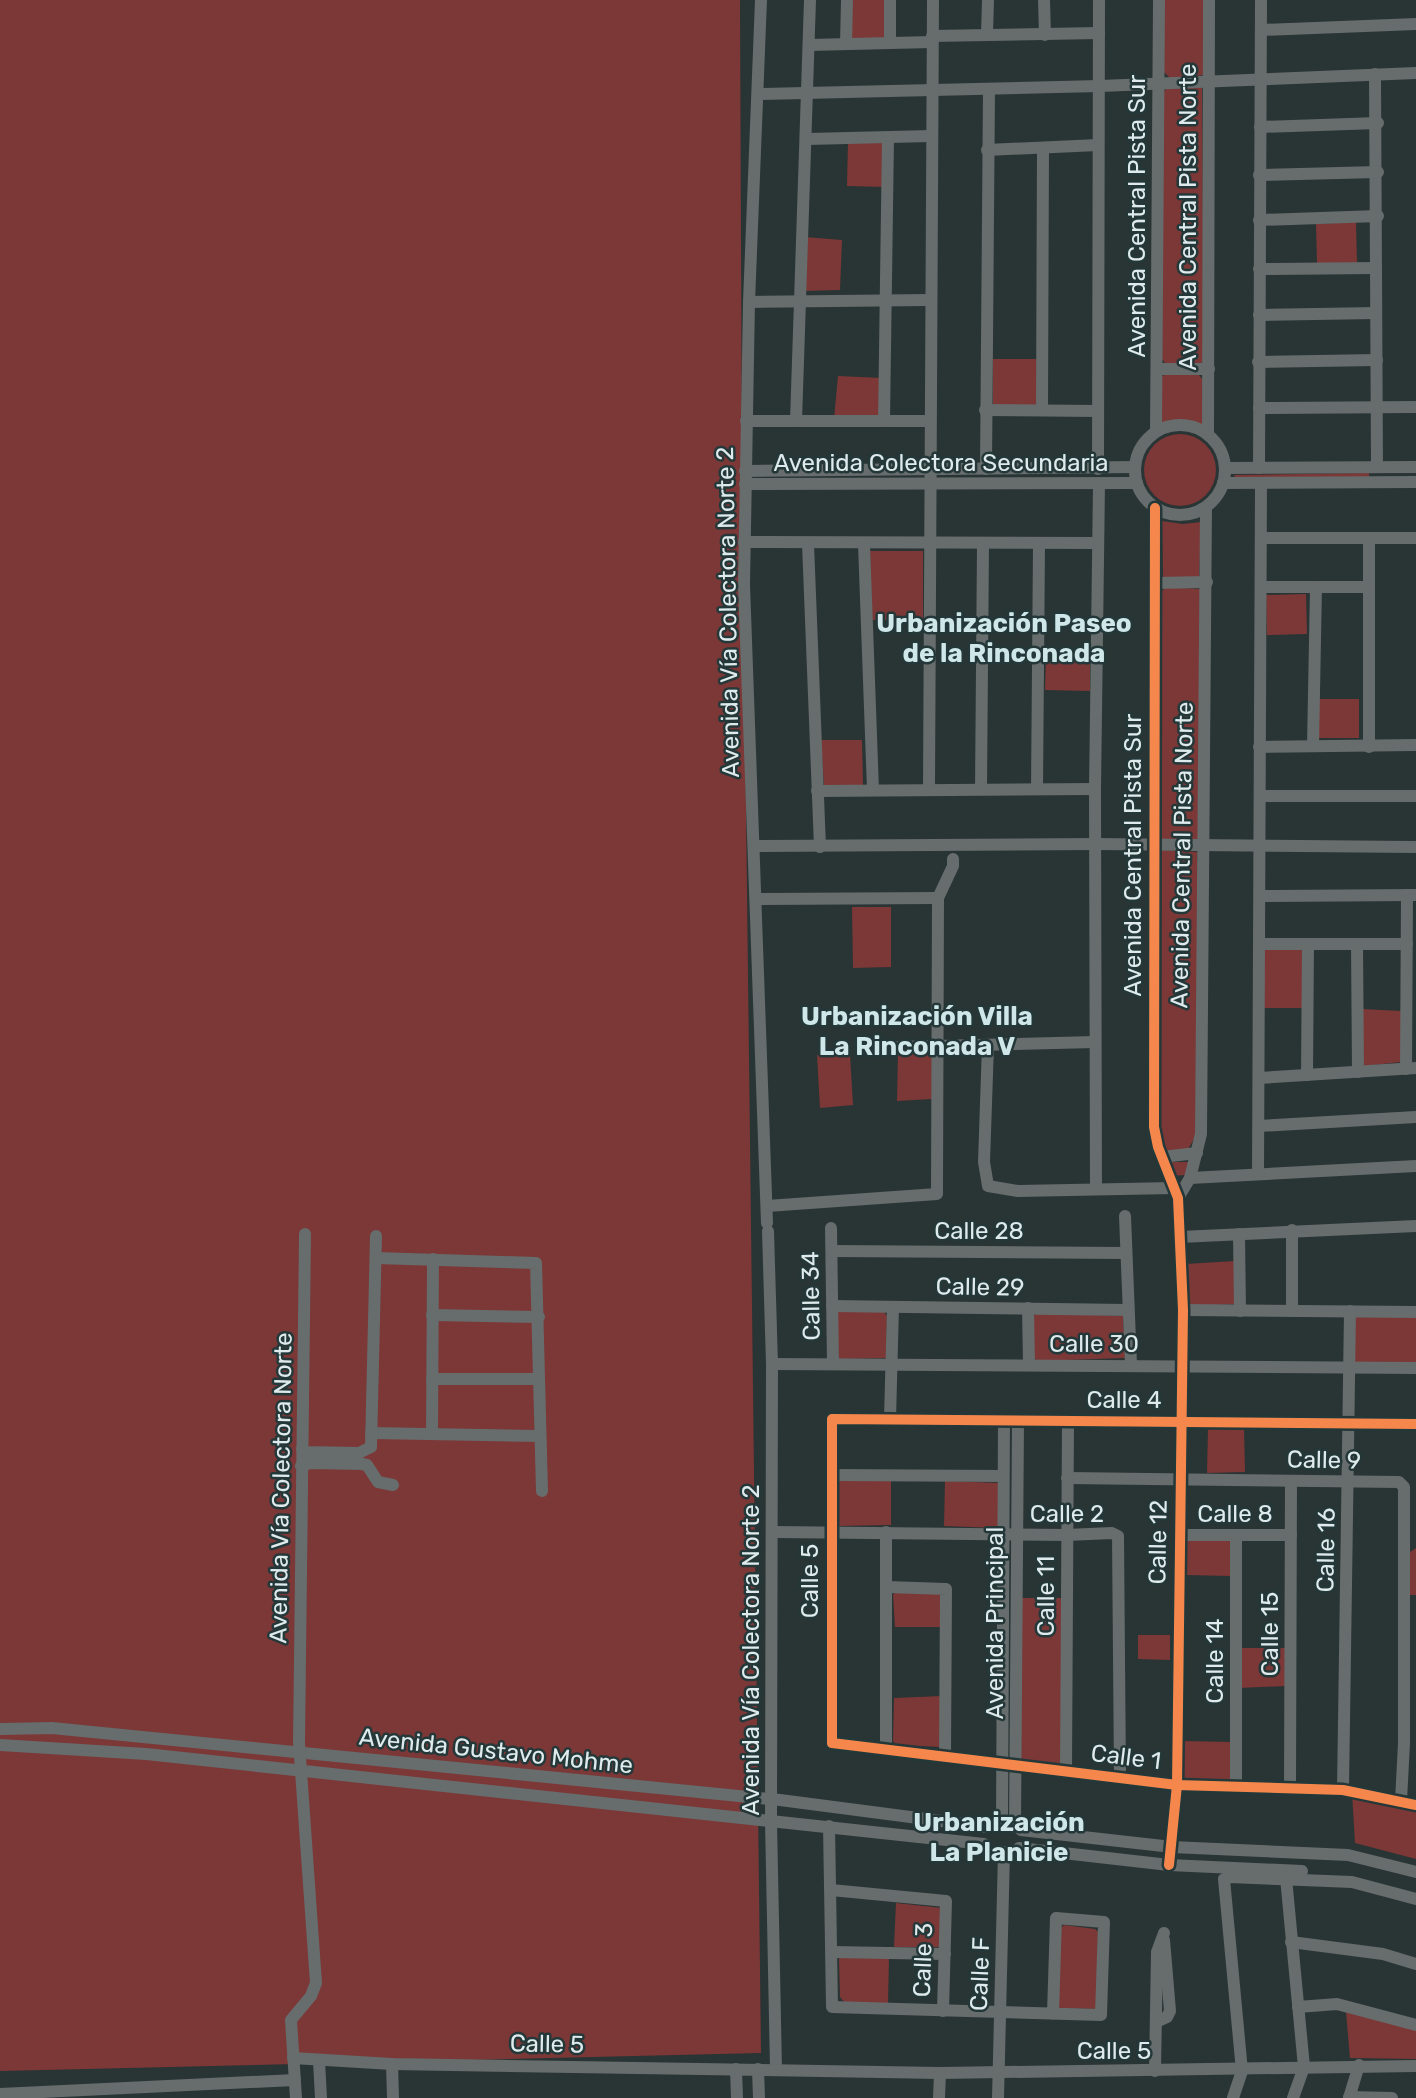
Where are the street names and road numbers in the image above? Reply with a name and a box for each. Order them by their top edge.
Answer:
street label: Avenida Central Pista Norte [1174,64,1202,370]
street label: Avenida Central Pista Sur [1123,75,1151,357]
street label: Avenida Vía Colectora Norte 2 [711,446,745,778]
street label: Avenida Colectora Secundaria [773,449,1109,477]
street label: Avenida Central Pista Norte [1165,701,1199,1009]
street label: Avenida Central Pista Sur [1119,714,1147,996]
street label: Calle 28 [934,1217,1024,1245]
street label: Calle 34 [796,1251,826,1341]
street label: Calle 29 [935,1272,1025,1302]
street label: Calle 30 [1049,1330,1139,1358]
street label: Avenida Vía Colectora Norte [264,1332,298,1644]
street label: Calle 4 [1086,1386,1162,1414]
street label: Calle 9 [1287,1445,1361,1475]
street label: Avenida Vía Colectora Norte 2 [737,1484,765,1816]
street label: Calle 12 [1143,1499,1173,1585]
street label: Calle 2 [1030,1500,1104,1528]
street label: Calle 8 [1197,1500,1273,1528]
street label: Calle 16 [1311,1507,1341,1593]
street label: Avenida Principal [981,1527,1009,1719]
street label: Calle 5 [796,1544,824,1618]
street label: Calle 11 [1032,1556,1060,1636]
street label: Calle 15 [1256,1592,1284,1676]
street label: Calle 14 [1201,1618,1229,1704]
street label: Avenida Gustavo Mohme [358,1723,634,1779]
street label: Calle 1 [1089,1739,1163,1775]
street label: Calle 3 [908,1922,938,1998]
street label: Calle F [965,1936,995,2012]
street label: Calle 5 [510,2029,584,2059]
street label: Calle 5 [1077,2037,1151,2065]

